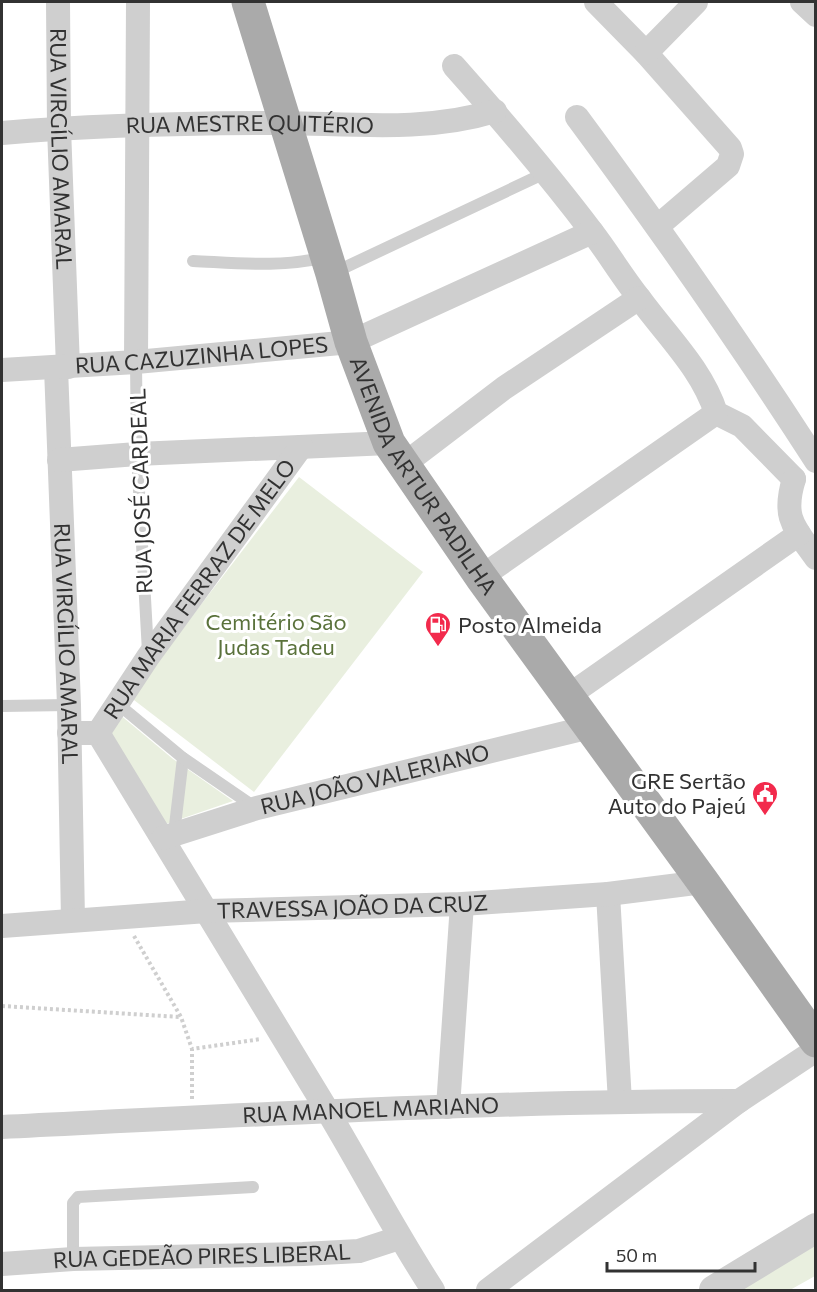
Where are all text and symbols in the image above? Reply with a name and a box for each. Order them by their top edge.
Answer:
street label: RUA VIRGÍLIO AMARAL [45,28,78,270]
street label: RUA MESTRE QUITÉRIO [125,109,374,139]
street label: RUA CAZUZINHA LOPES [74,330,329,379]
street label: AVENIDA ARTUR PADILHA [345,352,503,600]
street label: RUA JOSÉ CARDEAL [123,388,158,594]
street label: RUA MARIA FERRAZ DE MELO [97,454,301,724]
street label: RUA VIRGÍLIO AMARAL [49,522,84,765]
park label: Cemitério São Judas Tadeu [205,608,347,660]
fuel station icon: Posto Almeida [423,610,453,648]
place label: Posto Almeida [458,611,602,638]
street label: RUA JOÃO VALERIANO [258,738,492,820]
place label: GRE Sertão Auto do Pajeú [608,767,746,819]
public building icon: GRE Sertão Auto do Pajeú [750,779,780,817]
street label: TRAVESSA JOÃO DA CRUZ [216,888,489,924]
street label: RUA MANOEL MARIANO [242,1091,499,1128]
scale bar [607,1235,756,1273]
street label: RUA GEDEÃO PIRES LIBERAL [52,1237,351,1273]
text: 50 m [616,1244,657,1266]

